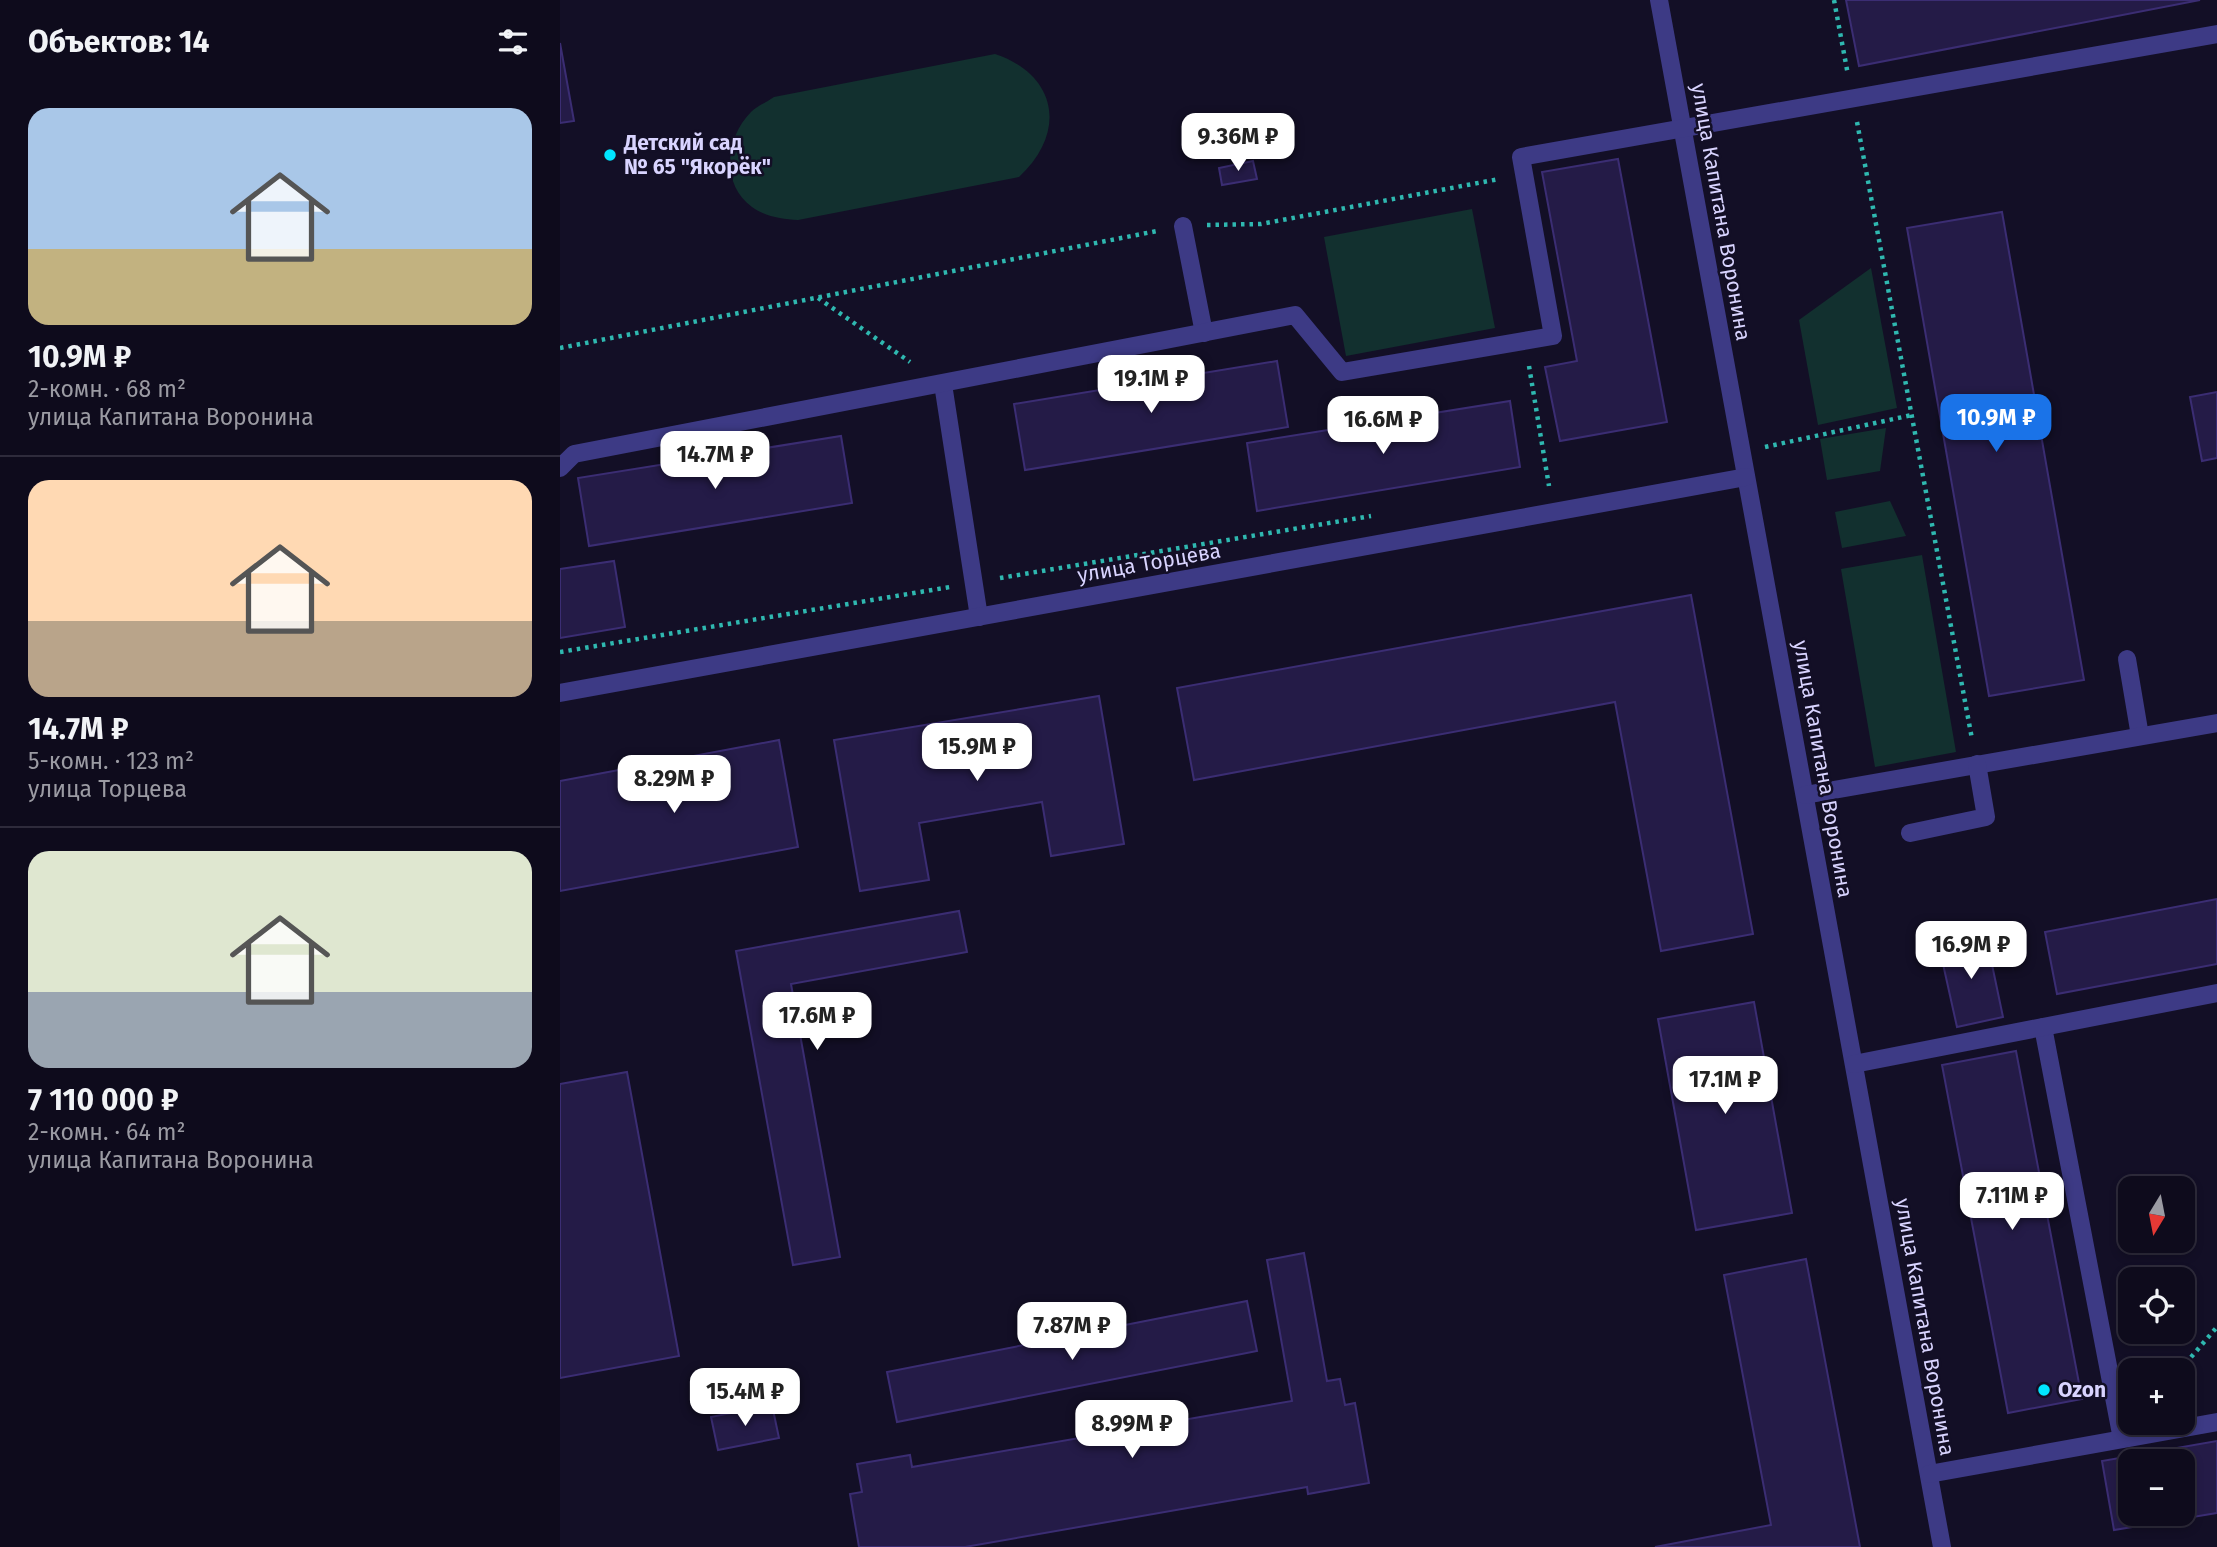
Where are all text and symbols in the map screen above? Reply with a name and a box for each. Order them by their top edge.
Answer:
icon: filters [494,23,532,61]
text: Объектов: 14 [28,24,210,60]
street label: улица Капитана Воронина [1686,81,1756,343]
pin: 9.36M ₽ [1173,114,1303,173]
text: 9.36M ₽ [1198,122,1278,150]
place label: Детский сад № 65 "Якорёк" [623,130,771,180]
marker: Детский сад № 65 "Якорёк" [602,147,618,163]
icon: home [217,154,343,280]
text: 10.9M ₽ [28,339,131,375]
pin: 19.1M ₽ [1086,356,1216,415]
text: 19.1M ₽ [1114,364,1188,392]
text: 2-комн. · 68 m² [28,375,186,403]
pin: 10.9M ₽ [1931,394,2061,454]
pin: 16.6M ₽ [1318,396,1448,456]
text: улица Капитана Воронина [28,403,314,431]
text: 10.9M ₽ [1956,403,2036,431]
text: 16.6M ₽ [1343,405,1423,433]
pin: 14.7M ₽ [650,432,780,491]
text: 14.7M ₽ [676,440,754,468]
icon: home [217,526,343,652]
street label: улица Торцева [1075,538,1223,588]
street label: улица Капитана Воронина [1788,638,1858,900]
text: 14.7M ₽ [28,711,129,747]
pin: 15.9M ₽ [912,724,1042,783]
text: 15.9M ₽ [938,732,1016,760]
text: 5-комн. · 123 m² [28,747,194,775]
pin: 8.29M ₽ [609,756,739,815]
text: 8.29M ₽ [634,764,714,792]
text: улица Торцева [28,775,187,803]
icon: home [217,897,343,1023]
pin: 16.9M ₽ [1906,922,2036,981]
text: 16.9M ₽ [1932,930,2010,958]
pin: 17.6M ₽ [752,992,882,1052]
text: 17.6M ₽ [779,1001,855,1029]
pin: 17.1M ₽ [1660,1056,1790,1116]
text: 17.1M ₽ [1689,1065,1761,1093]
text: 7 110 000 ₽ [28,1082,179,1118]
text: 2-комн. · 64 m² [28,1118,186,1146]
text: улица Капитана Воронина [28,1146,314,1174]
pin: 7.11M ₽ [1947,1172,2077,1232]
north arrow [2118,1176,2194,1253]
map controls [2118,1176,2195,1526]
text: 7.11M ₽ [1976,1181,2048,1209]
street label: улица Капитана Воронина [1890,1196,1960,1458]
button: locate [2118,1267,2195,1344]
pin: 7.87M ₽ [1007,1302,1137,1362]
text: 7.87M ₽ [1033,1311,1111,1339]
button: + [2118,1358,2195,1435]
pin: 15.4M ₽ [680,1368,810,1428]
text: 15.4M ₽ [706,1377,784,1405]
place label: Ozon [2058,1377,2106,1403]
marker: Ozon [2036,1382,2052,1398]
pin: 8.99M ₽ [1067,1400,1197,1460]
text: 8.99M ₽ [1091,1409,1173,1437]
button: − [2118,1449,2195,1526]

